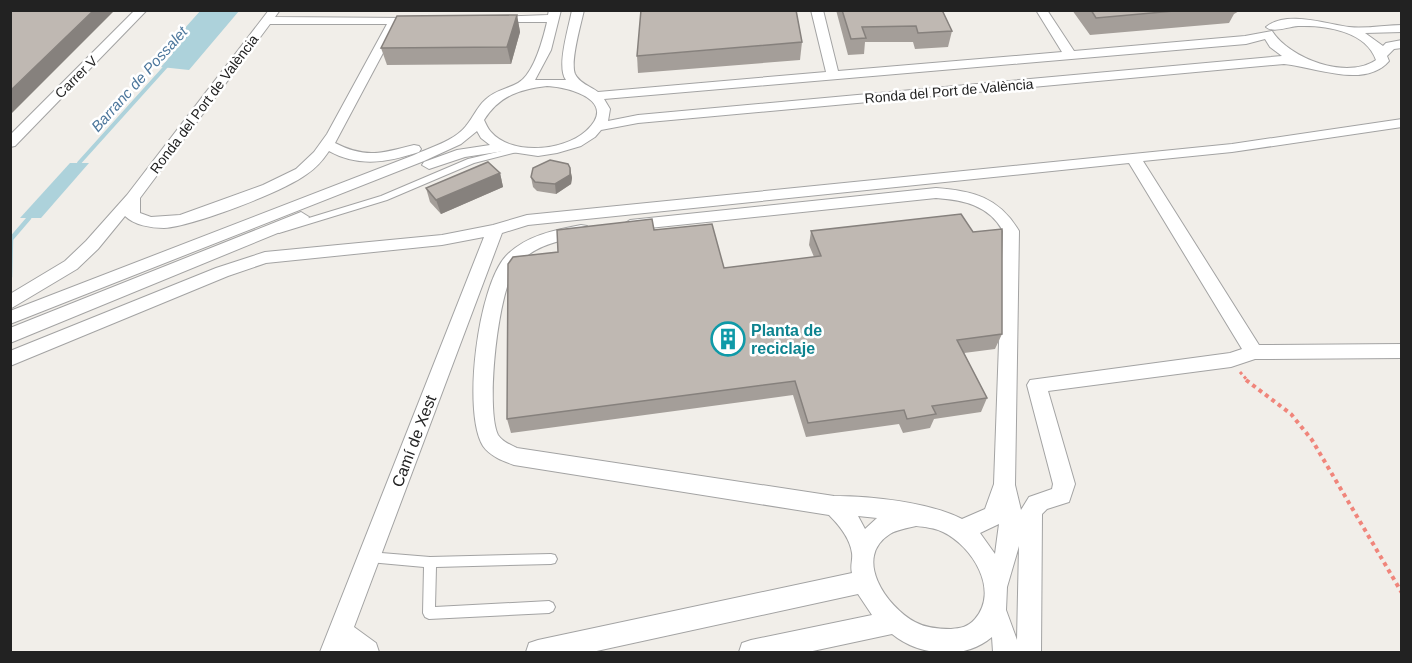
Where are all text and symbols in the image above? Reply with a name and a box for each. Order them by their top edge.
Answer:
water label: Barranc de Possalet [87,23,191,135]
street label: Ronda del Port de València [147,31,261,176]
street label: Carrer V [52,52,101,101]
street label: Ronda del Port de València [864,76,1034,106]
building icon: Planta de reciclaje [710,321,746,357]
place label: Planta de reciclaje [751,322,822,357]
street label: Camí de Xest [389,392,440,489]

